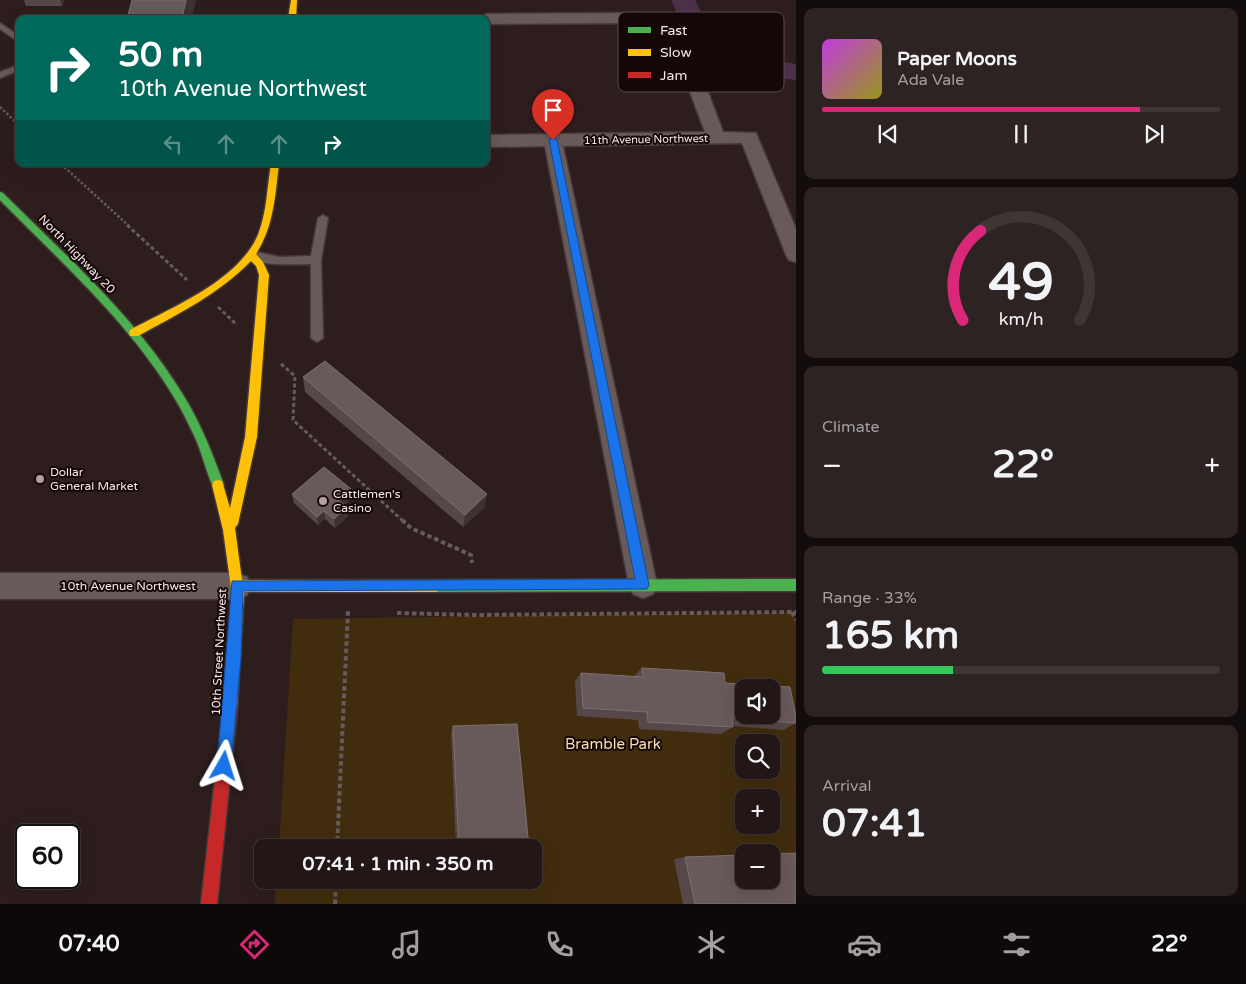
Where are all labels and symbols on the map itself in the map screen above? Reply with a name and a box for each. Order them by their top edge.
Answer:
legend [618,12,784,92]
text: Fast [660,22,688,39]
text: Slow [660,44,692,61]
text: Jam [660,67,687,84]
pin [532,89,574,140]
street label: 11th Avenue Northwest [584,132,708,147]
street label: North Highway 20 [36,212,118,297]
place label: Dollar General Market [50,465,139,493]
marker: Dollar General Market [34,473,46,485]
place label: Cattlemen's Casino [333,487,401,515]
marker: Cattlemen's Casino [317,495,329,507]
street label: 10th Avenue Northwest [60,579,196,593]
street label: 10th Street Northwest [209,588,229,716]
park label: Bramble Park [565,735,661,753]
position arrow [197,739,249,791]
speed limit sign: 60 [15,824,80,889]

